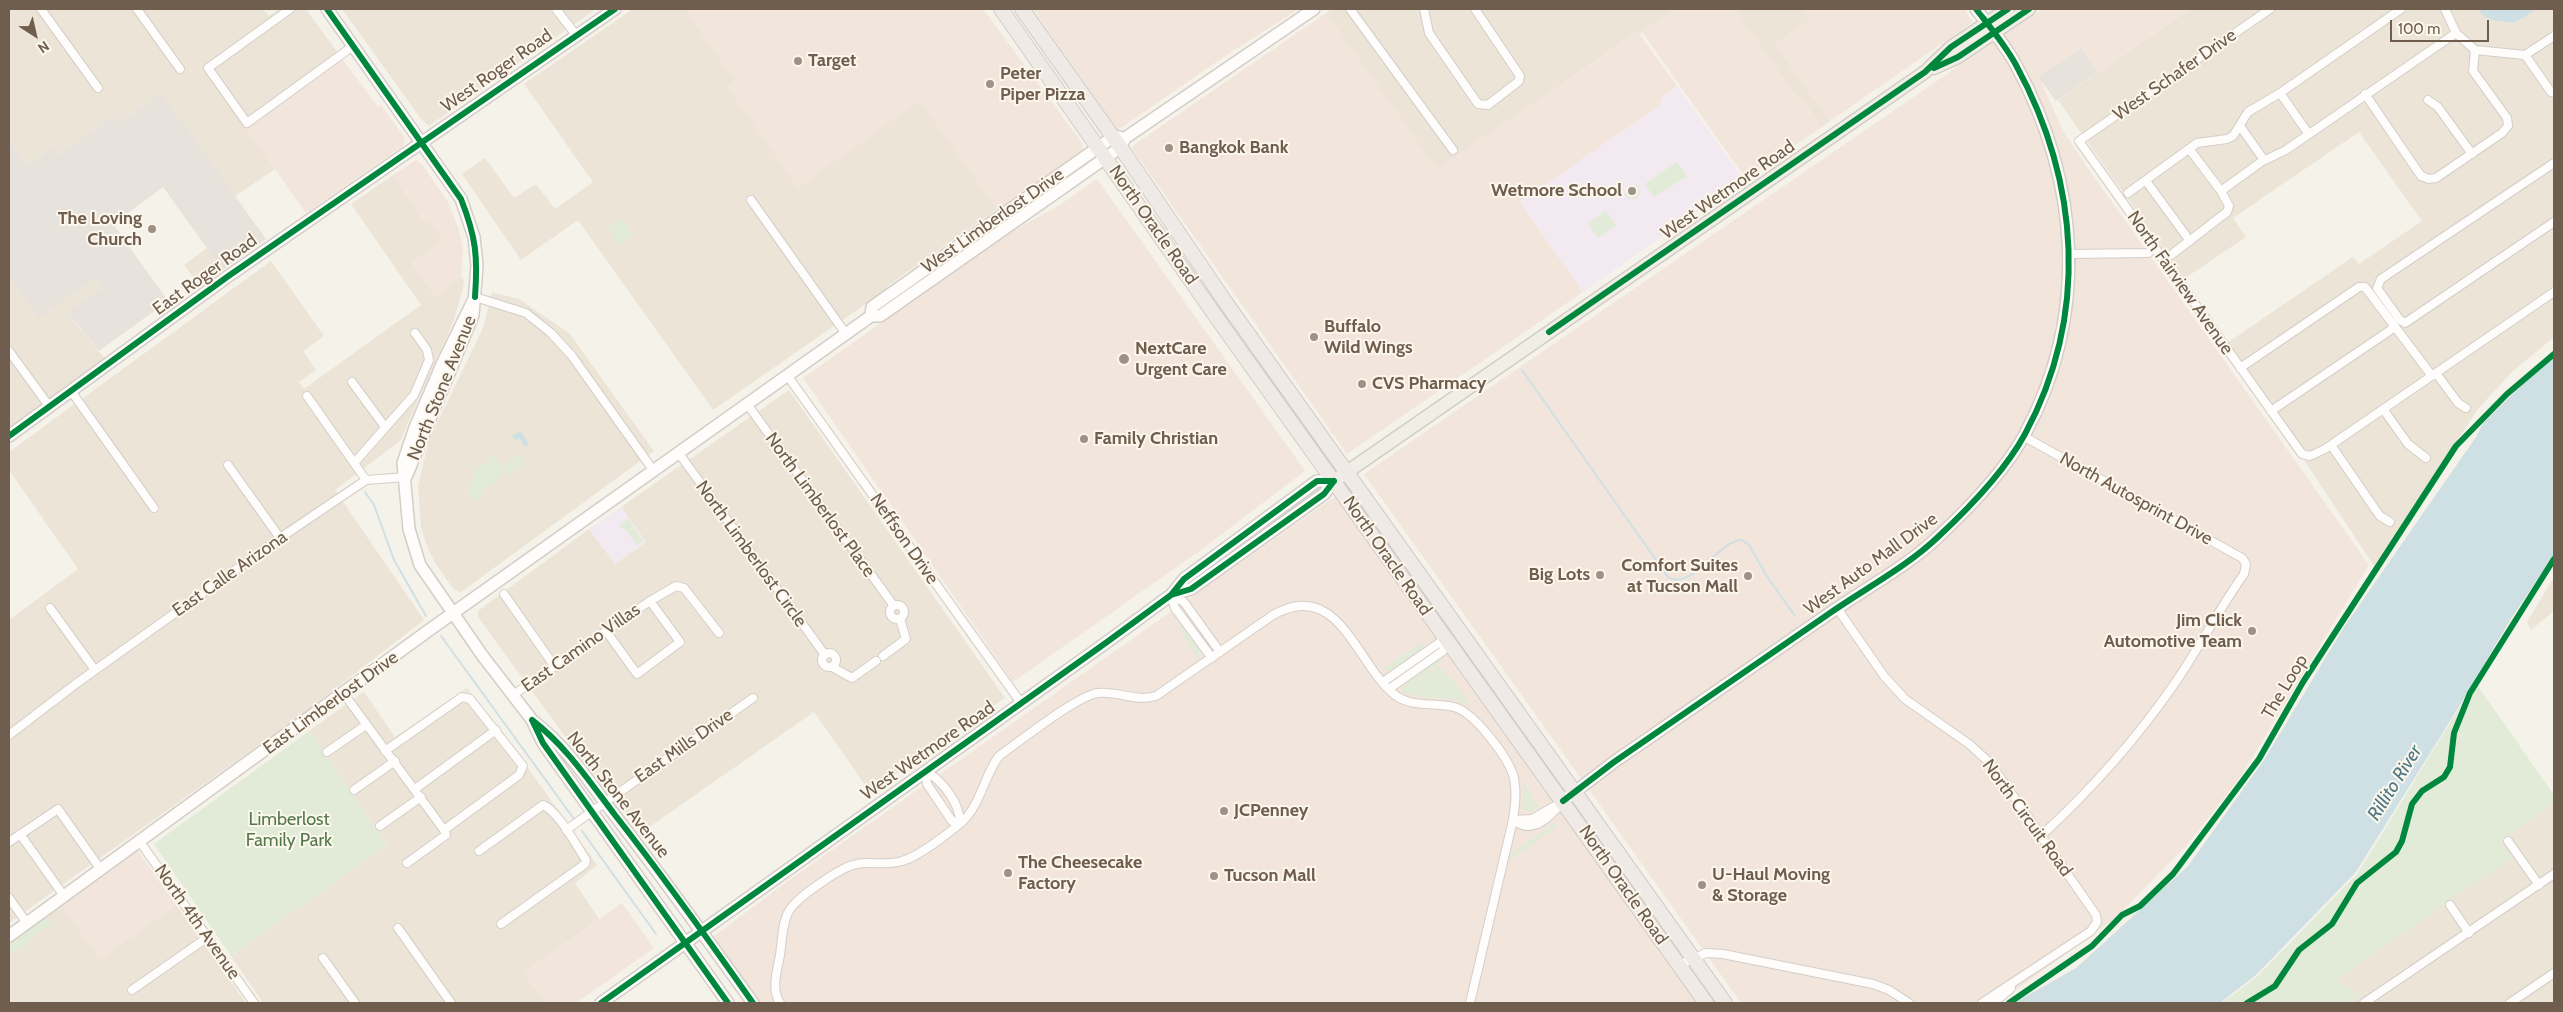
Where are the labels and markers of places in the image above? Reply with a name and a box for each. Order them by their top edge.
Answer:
place label: Target [808,50,856,72]
marker: Target [792,55,804,67]
place label: Peter Piper Pizza [1000,63,1085,106]
marker: Peter Piper Pizza [984,78,996,90]
place label: Bangkok Bank [1179,137,1288,159]
marker: Bangkok Bank [1163,142,1175,154]
place label: Wetmore School [1491,180,1622,202]
marker: Wetmore School [1626,185,1638,197]
place label: The Loving Church [58,208,142,250]
marker: The Loving Church [146,223,158,235]
place label: Buffalo Wild Wings [1324,316,1413,358]
marker: Buffalo Wild Wings [1308,331,1320,343]
place label: NextCare Urgent Care [1135,338,1227,380]
marker: NextCare Urgent Care [1117,352,1131,366]
place label: CVS Pharmacy [1372,373,1486,395]
marker: CVS Pharmacy [1356,378,1368,390]
place label: Family Christian [1094,428,1218,450]
marker: Family Christian [1078,433,1090,445]
place label: Comfort Suites at Tucson Mall [1621,555,1738,598]
place label: Big Lots [1529,564,1590,586]
marker: Big Lots [1594,569,1606,581]
marker: Comfort Suites at Tucson Mall [1742,570,1754,582]
place label: Jim Click Automotive Team [2104,610,2242,652]
marker: Jim Click Automotive Team [2246,625,2258,637]
place label: JCPenney [1234,800,1309,822]
marker: JCPenney [1218,805,1230,817]
place label: The Cheesecake Factory [1018,852,1142,894]
place label: U-Haul Moving & Storage [1712,864,1830,906]
place label: Tucson Mall [1224,865,1316,887]
marker: The Cheesecake Factory [1002,867,1014,879]
marker: Tucson Mall [1208,870,1220,882]
marker: U-Haul Moving & Storage [1696,879,1708,891]

